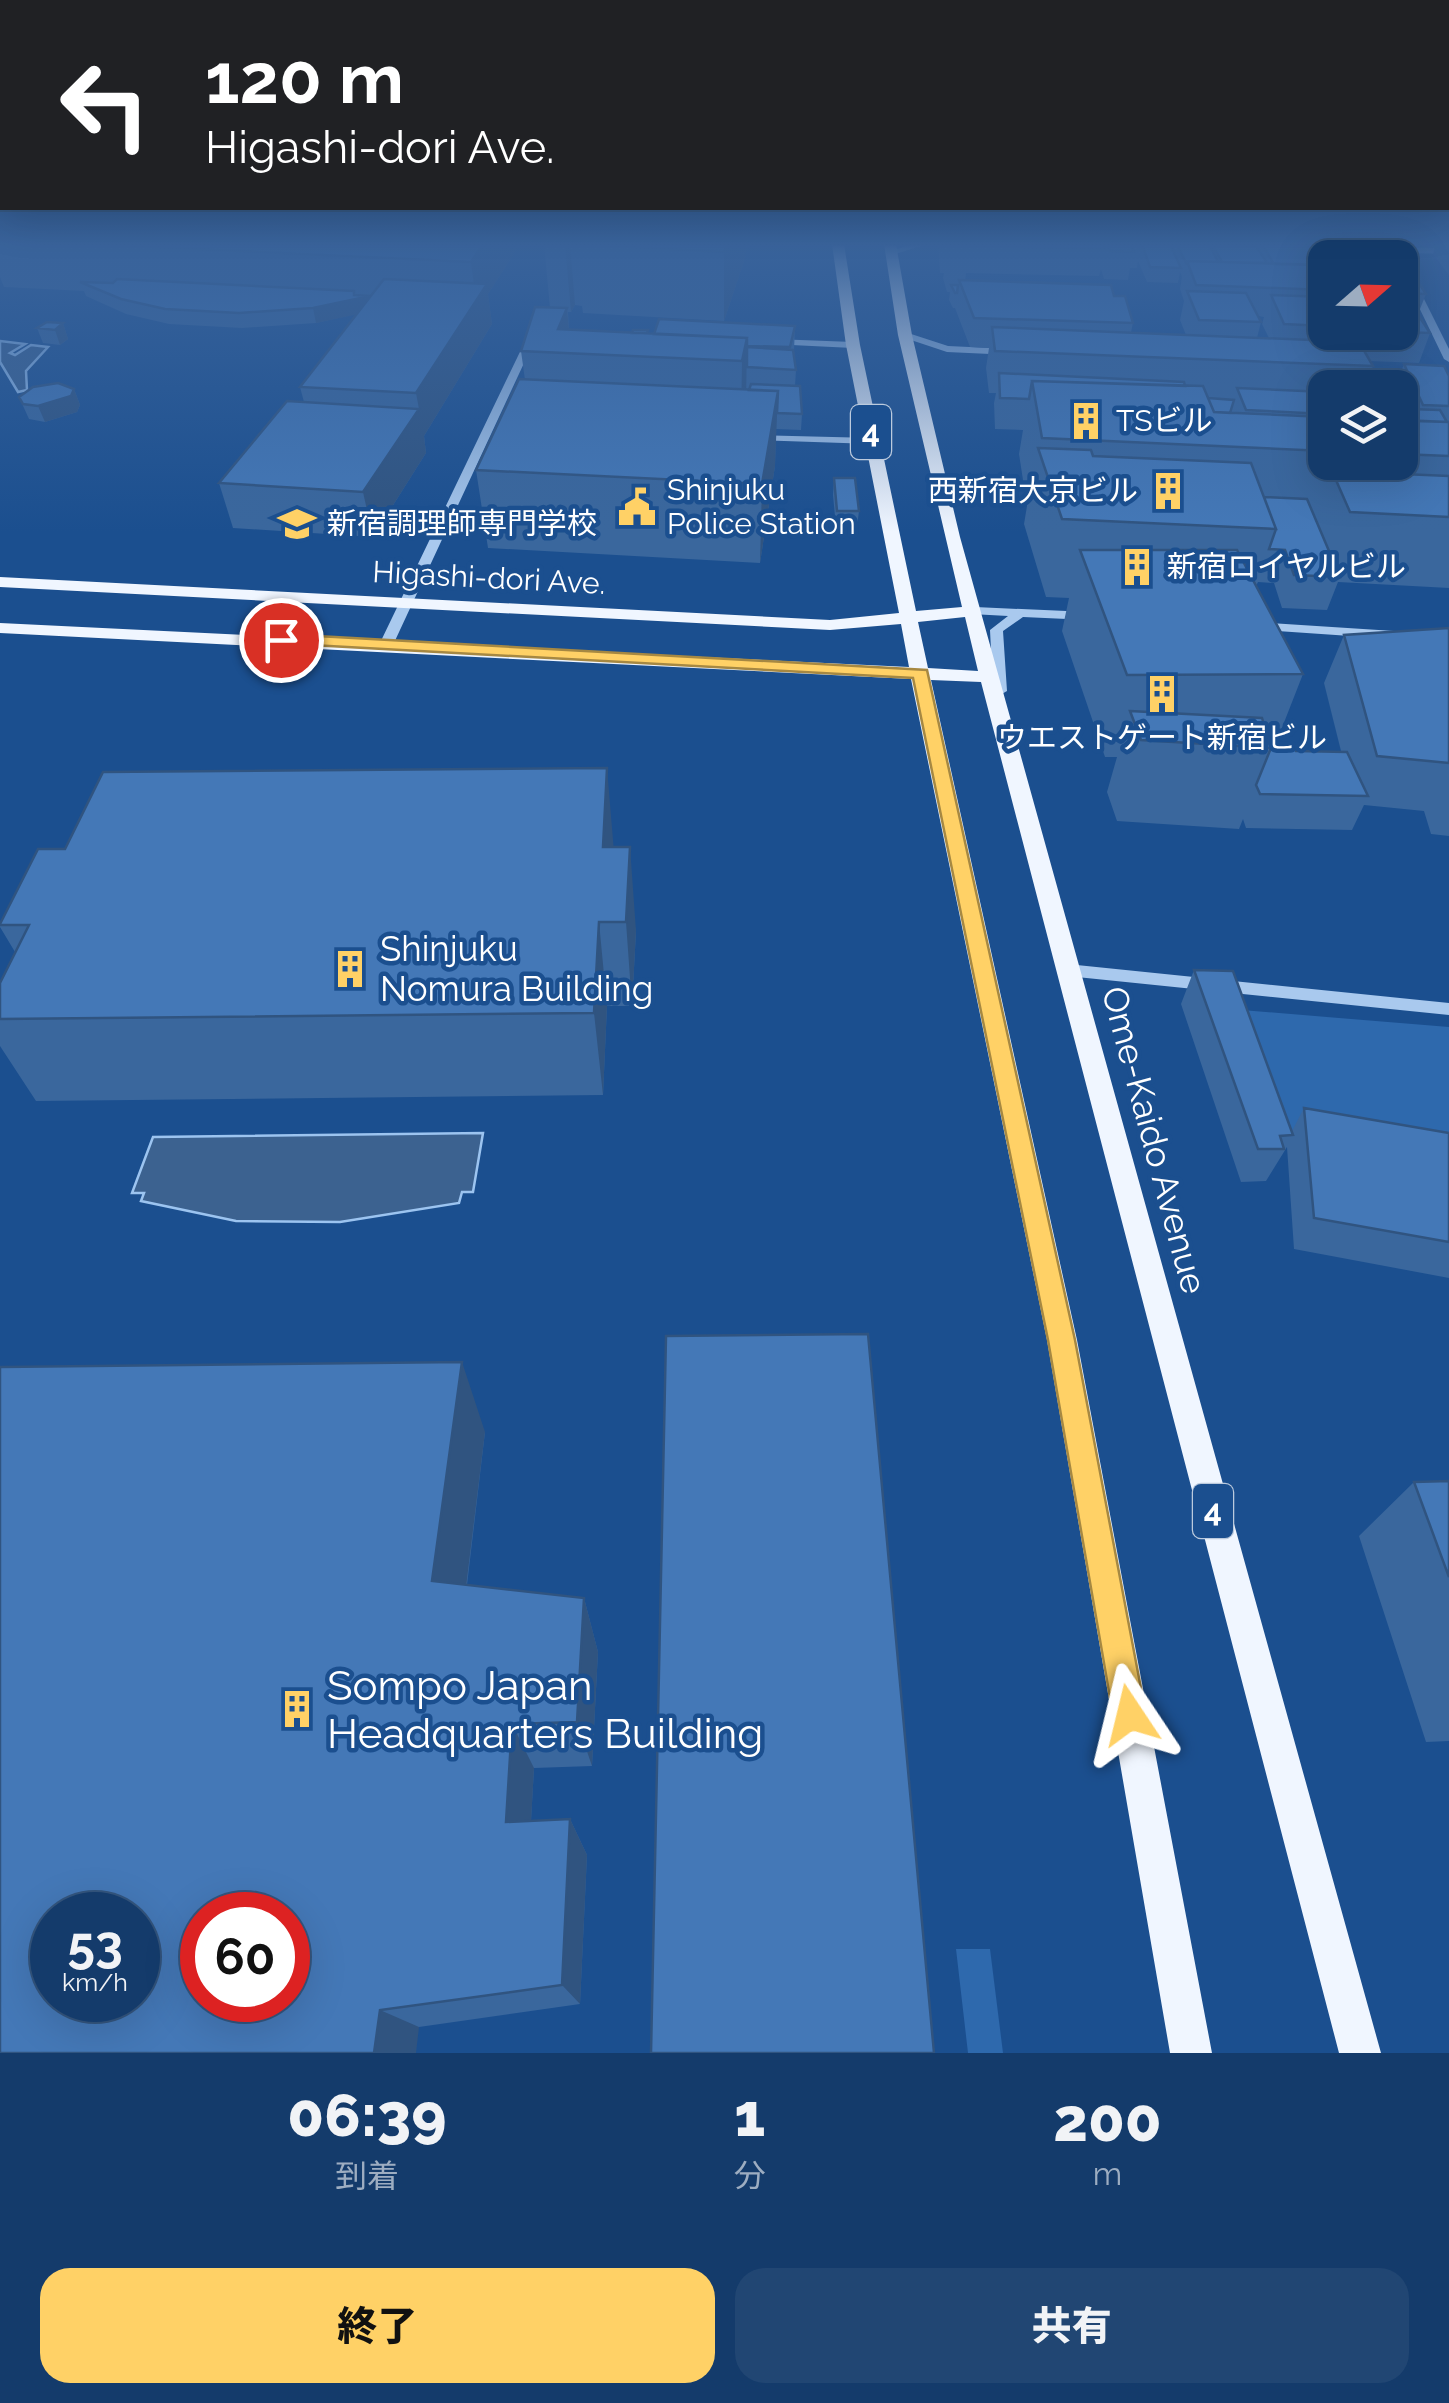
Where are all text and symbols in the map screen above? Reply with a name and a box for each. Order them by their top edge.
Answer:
text: 120 m [205,37,404,119]
icon: left [40,40,170,170]
text: Higashi-dori Ave. [205,121,555,174]
north arrow [1308,240,1418,350]
map controls [1308,240,1418,480]
button: layers [1308,370,1418,480]
building icon: TSビル [1065,400,1107,442]
place label: TSビル [1116,403,1213,438]
road number: 4 [851,405,891,459]
building icon: 西新宿大京ビル [1147,470,1189,512]
place label: Shinjuku Police Station [667,472,856,541]
place label: 西新宿大京ビル [928,473,1138,508]
public building icon: Shinjuku Police Station [616,486,658,528]
school or university icon: 新宿調理師専門学校 [276,503,318,545]
place label: 新宿調理師専門学校 [327,506,597,541]
building icon: 新宿ロイヤルビル [1116,546,1158,588]
place label: 新宿ロイヤルビル [1167,549,1406,584]
street label: Higashi-dori Ave. [372,554,606,601]
pin [239,598,324,683]
icon: arrive [254,613,309,668]
building icon: ウエストゲート新宿ビル [1141,673,1183,715]
place label: ウエストゲート新宿ビル [997,720,1327,755]
place label: Shinjuku Nomura Building [380,928,653,1009]
building icon: Shinjuku Nomura Building [329,948,371,990]
street label: Ome-Kaido Avenue [1094,982,1215,1298]
road number: 4 [1193,1484,1233,1538]
place label: Sompo Japan Headquarters Building [327,1661,763,1758]
position arrow [1078,1663,1182,1767]
building icon: Sompo Japan Headquarters Building [276,1688,318,1730]
speed limit sign: 60 [180,1892,310,2022]
text: 53 [67,1915,123,1974]
text: km/h [62,1967,128,1997]
text: 06:39 [287,2080,447,2150]
text: 1 [734,2080,765,2150]
text: 200 [1053,2085,1162,2155]
text: m [1093,2155,1122,2192]
text: 到着 [335,2157,399,2194]
text: 分 [734,2157,766,2194]
button: 終了 [40,2268,715,2383]
button: 共有 [735,2268,1409,2383]

